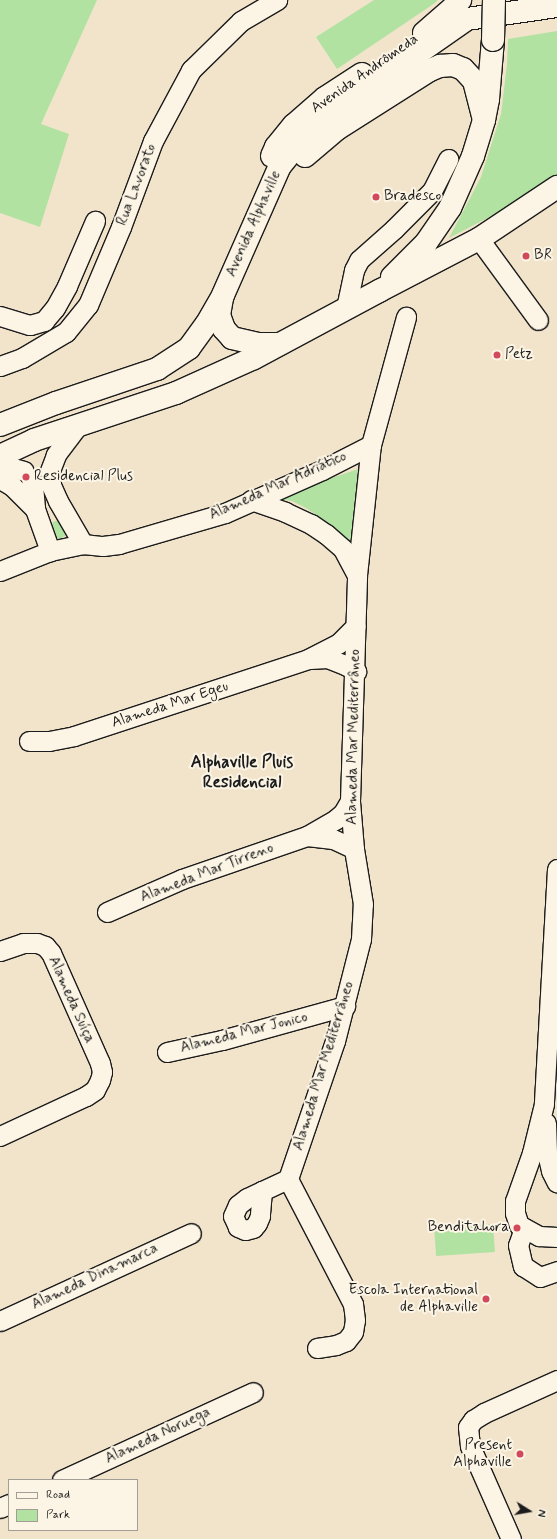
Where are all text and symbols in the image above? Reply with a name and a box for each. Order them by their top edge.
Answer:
street label: Avenida Andrômeda [308,30,422,118]
street label: Rua Lavorato [113,141,161,229]
street label: Avenida Alphaville [223,169,285,279]
place label: Bradesco [384,188,441,206]
marker: Bradesco [371,192,381,202]
place label: BR [534,247,552,265]
marker: BR [521,251,531,261]
place label: Petz [505,346,533,364]
marker: Petz [492,350,502,360]
street label: Alameda Mar Adriático [207,448,349,524]
place label: Residencial Plus [34,468,133,486]
marker: Residencial Plus [21,472,31,482]
street label: Alameda Mar Mediterrâneo [343,647,365,827]
street label: Alameda Mar Egeu [109,677,231,733]
district label: Alphaville Pluis Residencial [190,753,294,793]
street label: Alameda Mar Tirreno [140,840,274,906]
street label: Alameda Suíça [43,953,99,1047]
street label: Alameda Mar Mediterrâneo [289,978,359,1154]
street label: Alameda Mar Jonico [178,1008,310,1058]
place label: Benditahora [428,1219,509,1237]
marker: Benditahora [512,1223,522,1233]
street label: Alameda Dinamarca [29,1240,161,1314]
place label: Escola International de Alphaville [349,1281,478,1316]
marker: Escola International de Alphaville [481,1294,491,1304]
street label: Alameda Noruega [104,1404,212,1468]
place label: Present Alphaville [453,1436,512,1471]
marker: Present Alphaville [515,1449,525,1459]
legend [8,1479,138,1531]
text: Road [46,1487,70,1503]
north arrow [509,1491,549,1531]
text: Park [46,1507,70,1523]
text: N [533,1508,548,1518]

